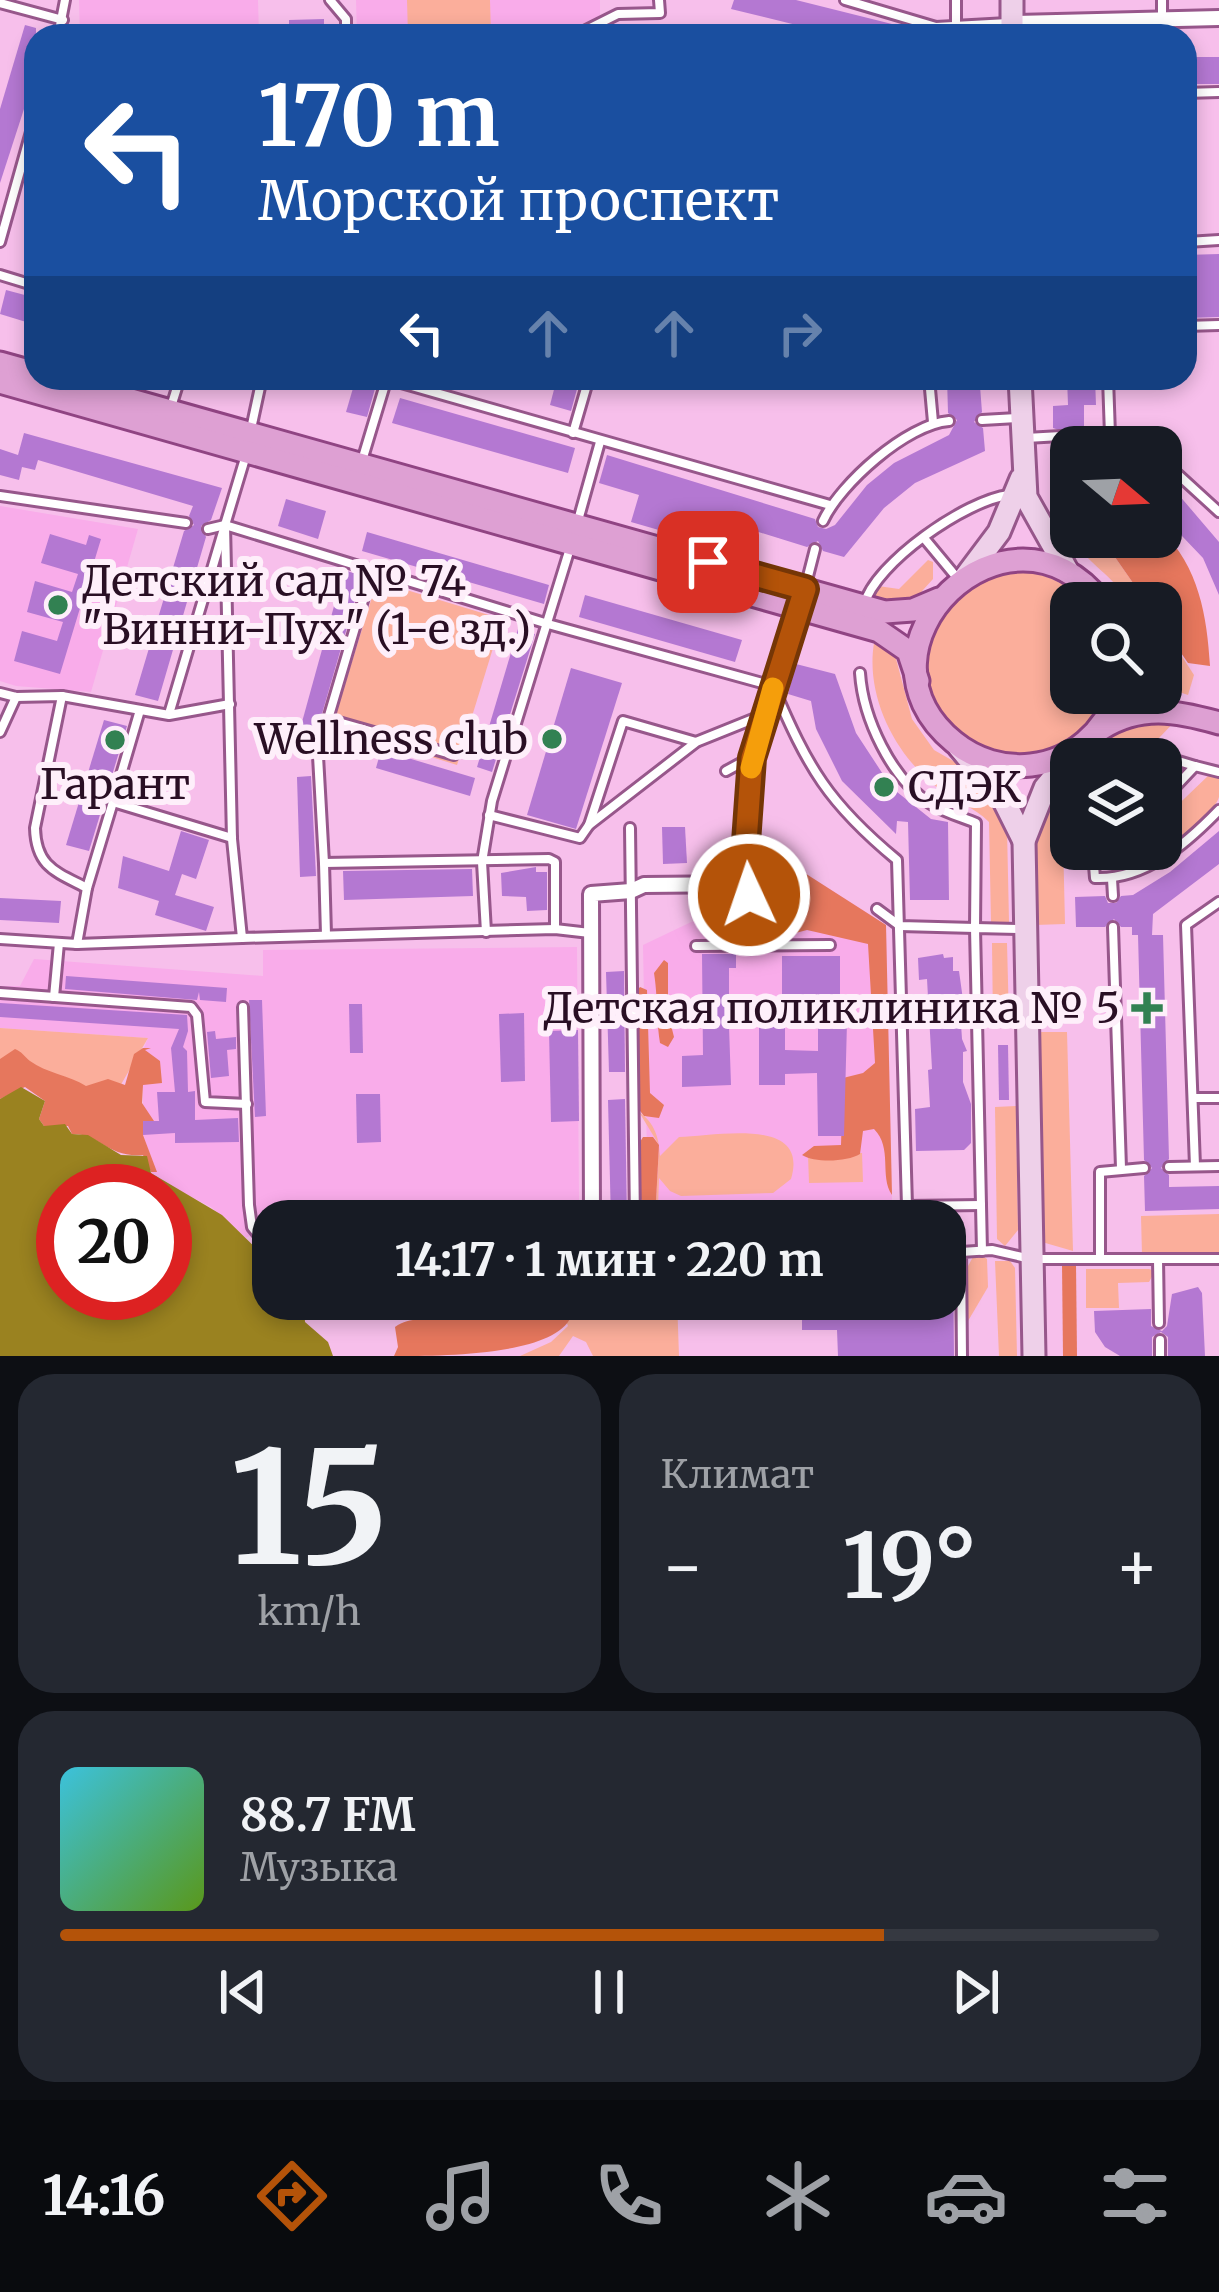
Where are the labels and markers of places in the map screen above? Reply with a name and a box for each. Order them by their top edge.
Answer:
pin [657,511,759,613]
place label: Детский сад № 74 "Винни-Пух" (1-е зд.) [82,555,531,655]
marker: Детский сад № 74 "Винни-Пух" (1-е зд.) [45,592,71,618]
place label: Wellness club [253,713,528,765]
marker: Wellness club [539,726,565,752]
marker: Гарант [102,727,128,753]
place label: Гарант [40,758,190,810]
place label: СДЭК [908,761,1022,813]
marker: СДЭК [871,774,897,800]
place label: Детская поликлиника № 5 [543,982,1120,1034]
marker: Детская поликлиника № 5 [1131,992,1163,1024]

